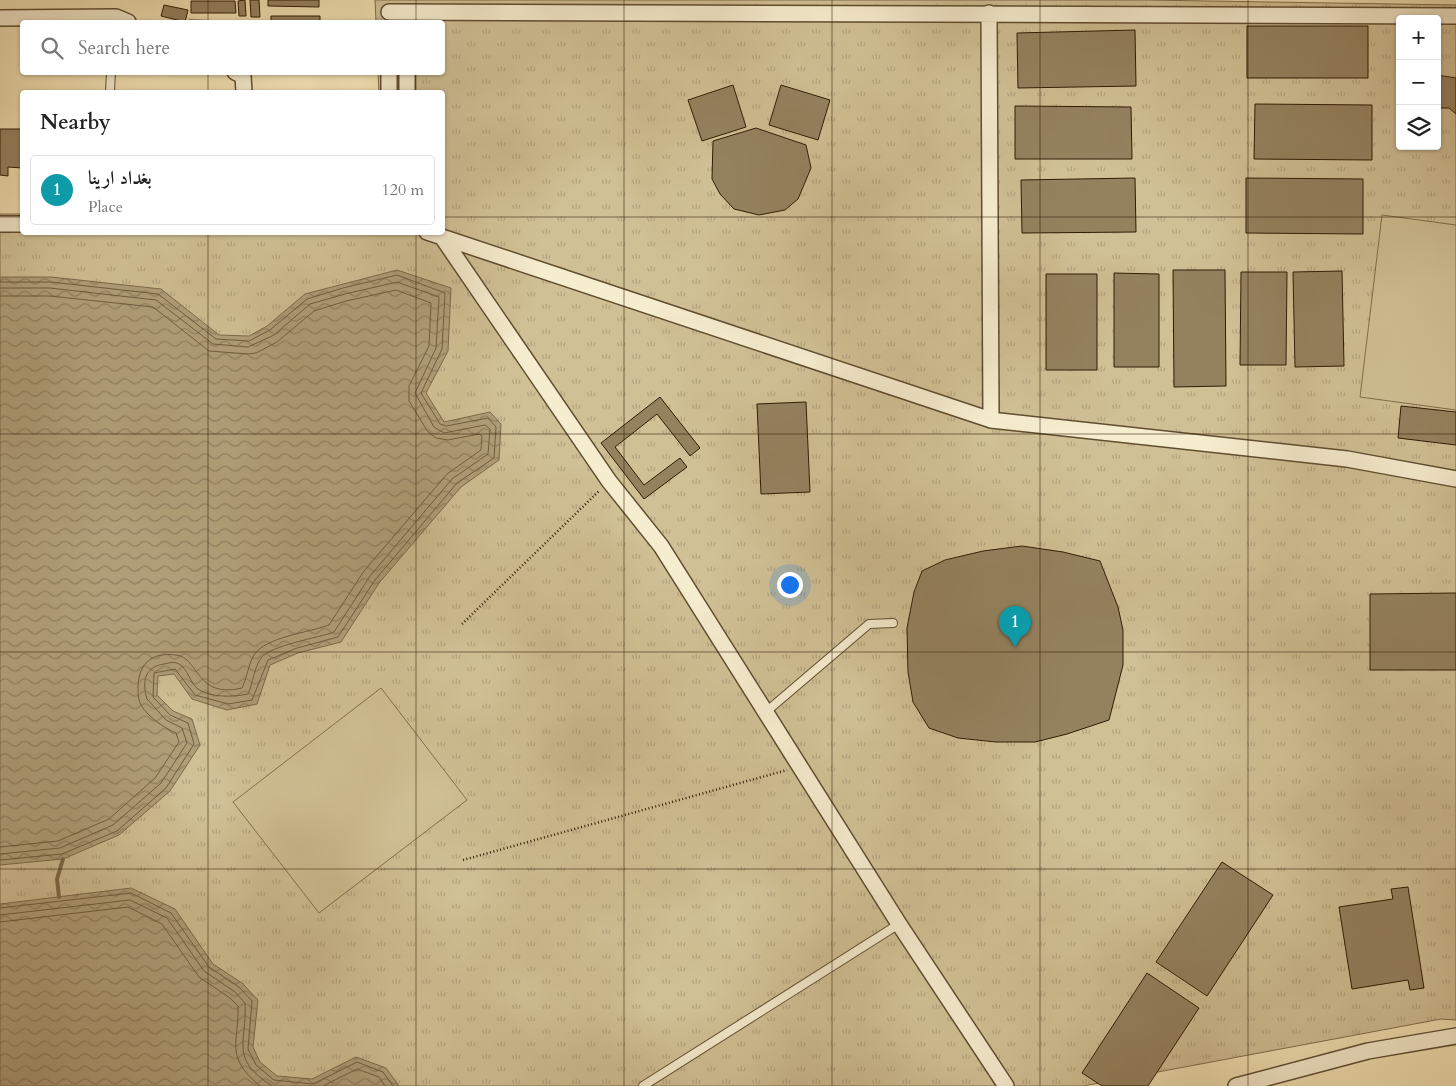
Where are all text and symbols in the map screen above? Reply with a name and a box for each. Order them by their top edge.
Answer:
map controls [1396,15,1441,150]
button: + [1396,15,1441,60]
search box [20,20,445,75]
icon: search [38,34,66,62]
text: Search here [78,35,170,61]
button: − [1396,60,1441,105]
button: layers [1396,105,1441,150]
text: Nearby [40,108,111,137]
text: بغداد ارينا [88,165,152,191]
text: 1 [53,179,61,201]
text: 120 m [382,179,424,201]
text: Place [88,196,123,218]
your location [777,572,803,598]
pin: 1 [999,606,1031,647]

